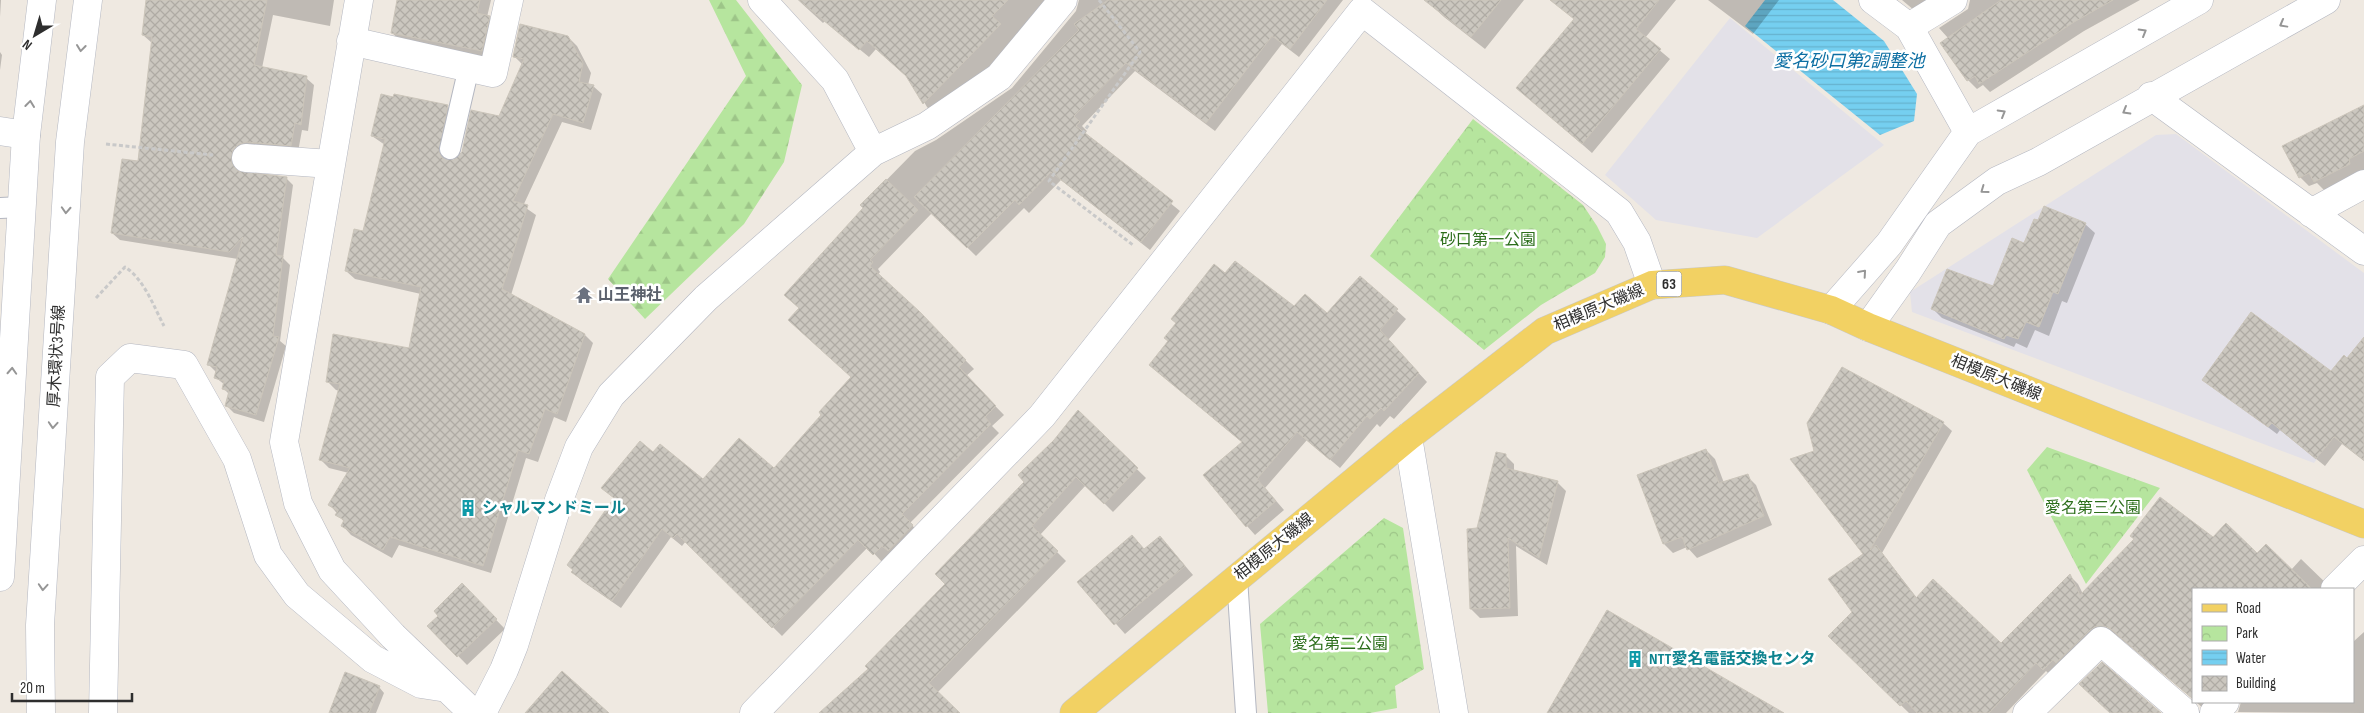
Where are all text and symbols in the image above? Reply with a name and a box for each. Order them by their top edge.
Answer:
north arrow [10,10,60,60]
one-way arrow [2280,17,2289,27]
one-way arrow [2138,28,2147,38]
text: N [19,36,35,54]
one-way arrow [77,44,87,53]
water label: 愛名砂口第2調整池 [1773,51,1927,72]
one-way arrow [24,100,35,108]
one-way arrow [2122,105,2131,115]
one-way arrow [1996,109,2005,119]
one-way arrow [1980,184,1990,193]
one-way arrow [60,206,71,214]
park label: 砂口第一公園 [1440,231,1536,250]
one-way arrow [1858,270,1867,279]
road number: 63 [1656,272,1682,296]
street label: 相模原大磯線 [1551,280,1647,336]
temple icon: 山王神社 [574,285,594,305]
place label: 山王神社 [598,285,662,305]
street label: 厚木環状3号線 [45,304,69,408]
street label: 相模原大磯線 [1948,351,2044,405]
one-way arrow [7,367,18,375]
one-way arrow [47,421,58,429]
building icon: シャルマンドミール [458,498,478,518]
place label: シャルマンドミール [482,499,626,518]
park label: 愛名第三公園 [2045,499,2141,518]
street label: 相模原大磯線 [1231,509,1317,585]
one-way arrow [37,583,48,591]
legend [2192,588,2354,703]
text: Road [2236,599,2261,618]
text: Park [2236,624,2258,643]
park label: 愛名第二公園 [1292,635,1388,654]
building icon: NTT愛名電話交換センタ [1625,649,1645,669]
text: Water [2236,649,2267,668]
place label: NTT愛名電話交換センタ [1649,650,1816,669]
scale bar [12,670,132,702]
text: Building [2236,674,2276,693]
text: 20 m [20,679,45,698]

